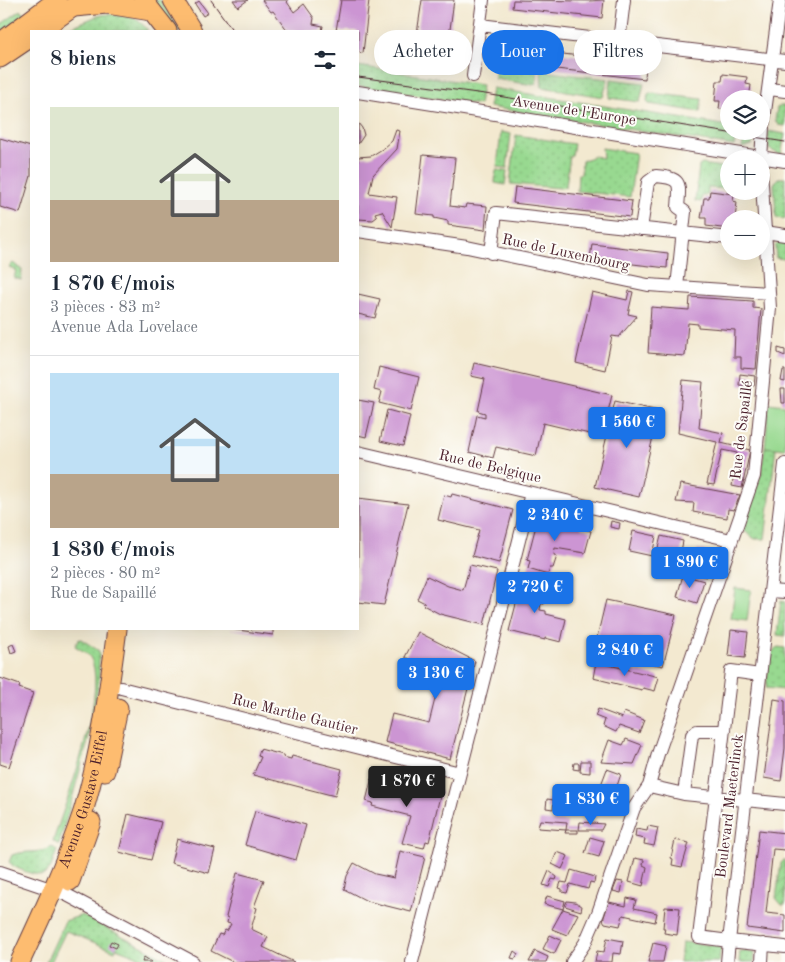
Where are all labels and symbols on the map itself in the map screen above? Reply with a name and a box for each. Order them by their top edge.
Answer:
street label: Avenue de l'Europe [511,94,637,129]
street label: Rue de Luxembourg [500,233,631,274]
street label: Rue de Sapaillé [729,380,756,481]
pin: 1 560 € [581,406,673,449]
street label: Rue de Belgique [437,448,542,487]
pin: 2 340 € [509,500,601,542]
pin: 1 890 € [644,546,736,589]
pin: 2 720 € [489,572,581,614]
pin: 2 840 € [579,634,671,677]
pin: 3 130 € [390,658,482,700]
street label: Rue Marthe Gautier [230,693,359,738]
street label: Avenue Gustave Eiffel [57,729,111,871]
street label: Boulevard Maeterlinck [714,733,747,879]
pin: 1 870 € [361,766,453,808]
pin: 1 830 € [545,784,637,826]

